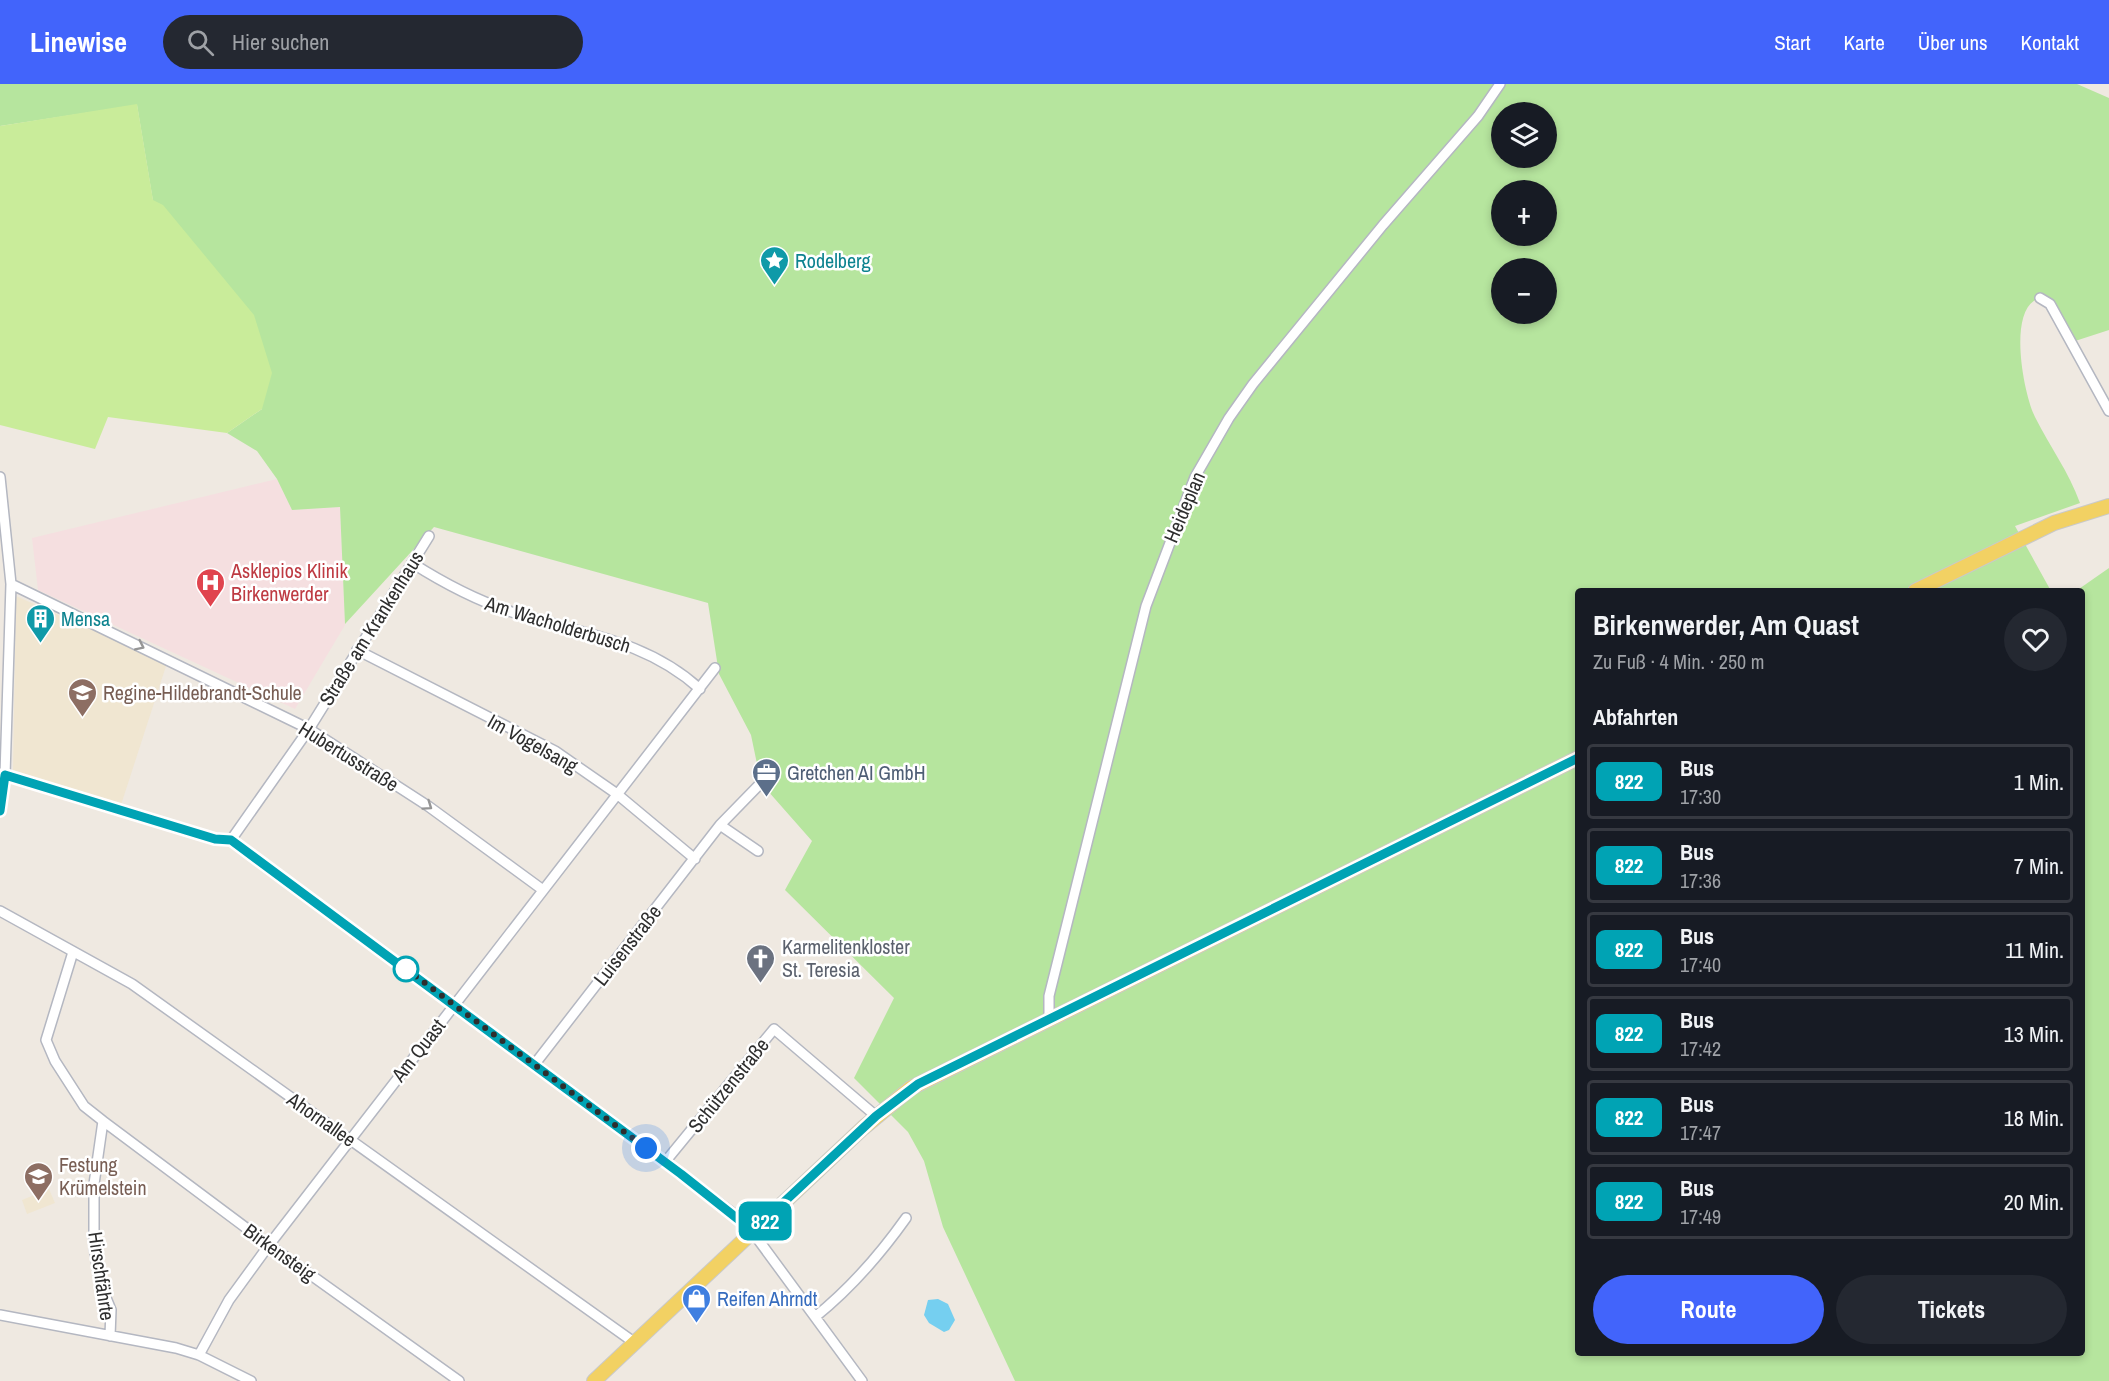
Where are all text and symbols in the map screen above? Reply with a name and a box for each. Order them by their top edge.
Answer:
search box [163,15,583,69]
text: Linewise [30,23,127,61]
icon: search [184,26,217,59]
text: Hier suchen [232,27,329,57]
text: Start [1774,28,1811,57]
text: Karte [1844,28,1885,57]
text: Über uns [1918,28,1988,57]
text: Kontakt [2021,28,2079,57]
map controls [1491,102,1557,324]
button: layers [1491,102,1557,168]
button: + [1491,180,1557,246]
place icon: Rodelberg [758,244,790,286]
place label: Rodelberg [795,247,871,274]
button: − [1491,258,1557,324]
street label: Heideplan [1157,467,1211,547]
street label: Straße am Krankenhaus [312,545,430,711]
place label: Asklepios Klinik Birkenwerder [230,557,348,607]
hospital icon: Asklepios Klinik Birkenwerder [194,566,226,608]
street label: Am Wacholderbusch [481,589,634,659]
building icon: Mensa [24,602,56,644]
place label: Mensa [61,605,110,632]
text: Birkenwerder, Am Quast [1593,606,1859,644]
button: heart [2004,608,2067,671]
one-way arrow [133,638,144,650]
text: Zu Fuß · 4 Min. · 250 m [1593,648,1764,675]
school or university icon: Regine-Hildebrandt-Schule [66,676,98,718]
place label: Regine-Hildebrandt-Schule [103,679,302,706]
text: Abfahrten [1593,702,1678,732]
street label: Im Vogelsang [483,707,583,779]
street label: Hubertusstraße [294,715,404,797]
text: Bus [1680,753,1714,783]
office icon: Gretchen AI GmbH [750,756,782,798]
place label: Gretchen AI GmbH [787,759,926,786]
text: 822 [1615,767,1643,796]
text: 1 Min. [2014,767,2064,797]
text: 17:30 [1680,783,1721,810]
one-way arrow [422,799,433,810]
text: Bus [1680,837,1714,867]
text: 822 [1615,851,1643,880]
text: 7 Min. [2014,851,2064,881]
text: 17:36 [1680,867,1721,894]
street label: Luisenstraße [587,899,667,991]
text: Bus [1680,921,1714,951]
place label: Karmelitenkloster St. Teresia [782,933,910,983]
text: 822 [1615,935,1643,964]
text: 11 Min. [2005,935,2064,965]
church icon: Karmelitenkloster St. Teresia [745,942,777,984]
text: 17:40 [1680,951,1721,978]
unlabelled marker [393,956,419,982]
text: Bus [1680,1005,1714,1035]
street label: Am Quast [384,1013,451,1088]
text: 822 [1615,1019,1643,1048]
text: 13 Min. [2004,1019,2064,1049]
street label: Schützenstraße [681,1032,775,1138]
text: 17:42 [1680,1035,1721,1062]
street label: Ahornallee [281,1085,362,1153]
text: Bus [1680,1089,1714,1119]
text: 822 [1615,1103,1643,1132]
text: 18 Min. [2004,1103,2064,1133]
text: 17:47 [1680,1119,1721,1146]
your location [631,1133,661,1163]
place label: Festung Krümelstein [59,1151,147,1201]
school or university icon: Festung Krümelstein [22,1160,54,1202]
text: Bus [1680,1173,1714,1203]
text: 822 [1615,1187,1643,1216]
text: 20 Min. [2004,1187,2064,1217]
line badge: 822 [730,1202,800,1240]
text: 17:49 [1680,1203,1721,1230]
text: 822 [751,1207,779,1236]
street label: Birkensteig [239,1217,321,1287]
street label: Hirschfährte [82,1230,122,1322]
button: Route [1593,1275,1824,1344]
button: Tickets [1836,1275,2067,1344]
shop icon: Reifen Ahrndt [680,1282,712,1324]
place label: Reifen Ahrndt [717,1285,818,1312]

